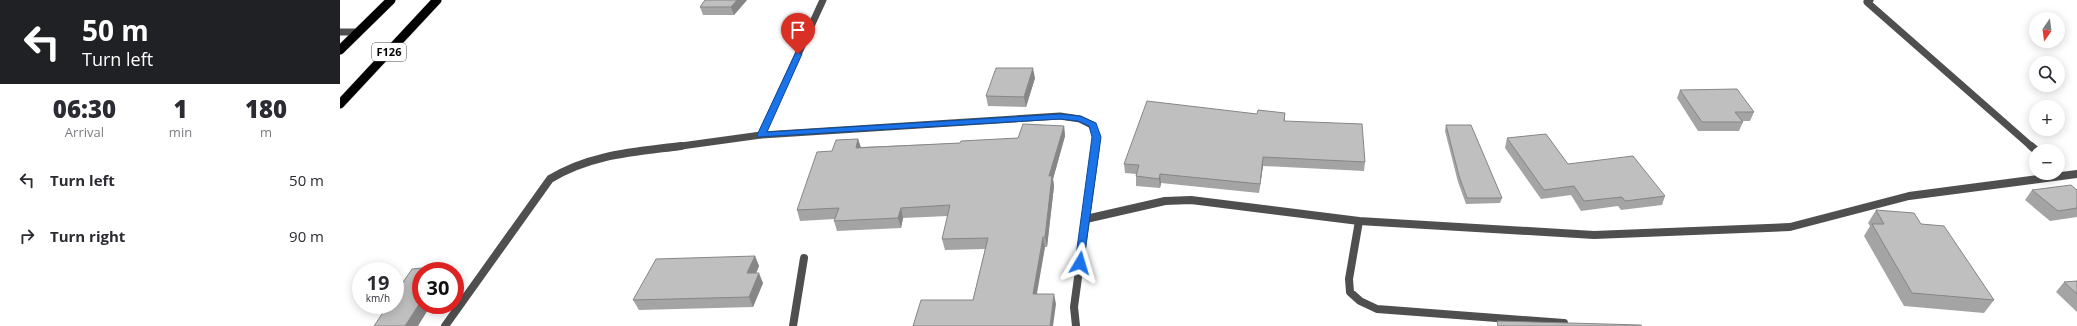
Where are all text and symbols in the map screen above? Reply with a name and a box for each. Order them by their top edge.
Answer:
text: 50 m [82,11,149,49]
north arrow [2029,12,2065,48]
map controls [2029,12,2065,180]
pin [781,13,815,54]
icon: left [16,16,68,68]
icon: arrive [787,19,809,41]
road number: F126 [372,43,406,61]
text: Turn left [82,47,153,71]
button: search [2029,56,2065,92]
text: 06:30 [53,92,116,125]
text: 1 [173,92,188,125]
text: 180 [245,92,287,125]
button: + [2029,100,2065,136]
text: Arrival [65,123,104,141]
text: min [169,123,192,141]
text: m [260,123,272,141]
button: − [2029,144,2065,180]
icon: left [16,169,38,191]
text: Turn left [50,170,115,190]
text: 50 m [289,170,324,190]
icon: right [16,225,38,247]
text: Turn right [50,226,125,246]
text: 90 m [289,226,324,246]
position arrow [1059,242,1101,284]
speed limit sign: 30 [412,262,464,314]
text: 19 [367,269,389,296]
text: km/h [366,291,390,305]

